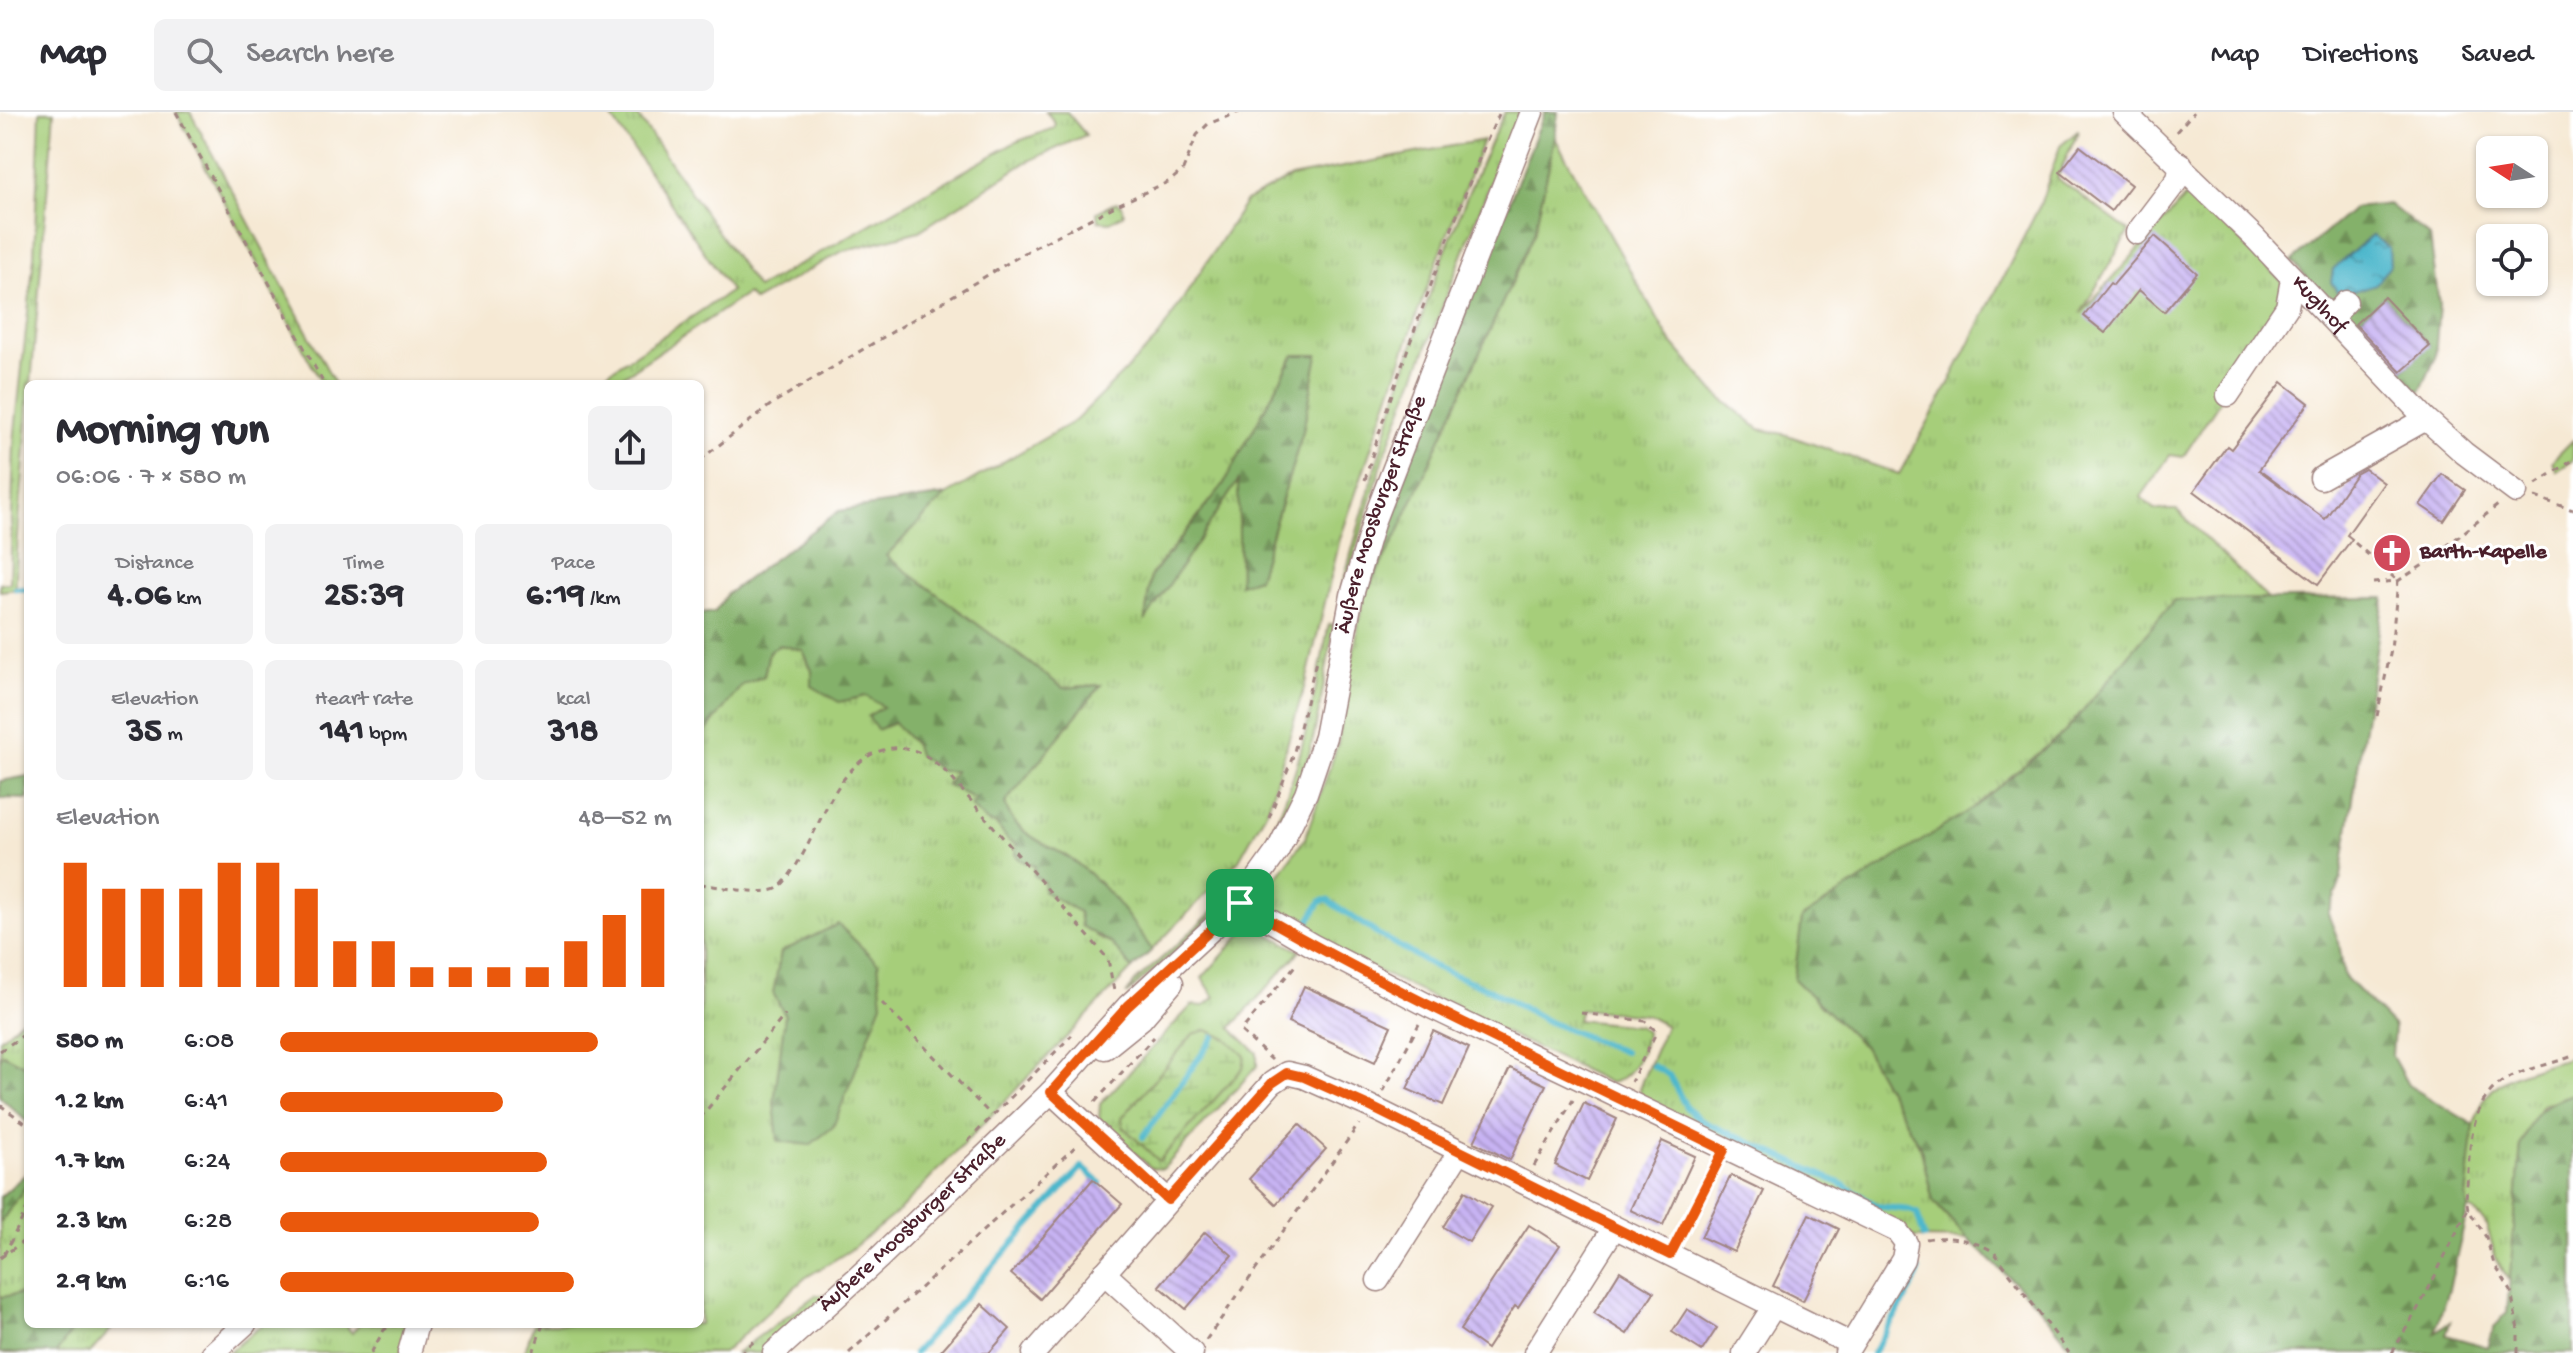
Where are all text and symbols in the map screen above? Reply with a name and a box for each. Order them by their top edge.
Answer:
search box [154,19,714,91]
text: Map [40,33,106,77]
icon: search [182,33,226,77]
text: Search here [246,38,394,73]
text: Map [2211,39,2259,72]
text: Directions [2303,39,2417,72]
text: Saved [2461,39,2533,72]
north arrow [2476,136,2548,208]
map controls [2476,136,2548,296]
button: locate [2476,224,2548,296]
street label: Kuglhof [2285,271,2353,341]
street label: Äußere Moosburger Straße [1332,392,1434,636]
button: share [588,406,672,490]
text: Morning run [56,407,269,459]
text: 06:06 · 7 × 580 m [56,463,246,494]
church icon: Barth-Kapelle [2371,532,2413,574]
place label: Barth-Kapelle [2419,540,2547,566]
text: Distance [116,551,194,577]
text: Time [344,551,384,577]
text: Pace [552,551,595,577]
text: 4.06 [108,577,171,617]
text: 25:39 [324,577,404,617]
text: 6:19 [526,577,585,617]
text: km [171,586,202,612]
text: /km [585,586,621,612]
text: Elevation [111,687,198,713]
text: Heart rate [315,687,413,713]
text: kcal [556,687,590,713]
text: 35 [126,713,162,753]
text: 141 [321,713,364,753]
text: 318 [548,713,598,753]
text: m [162,722,183,748]
text: bpm [364,722,407,748]
text: Elevation [56,804,159,835]
text: 48–52 m [578,804,672,835]
pin [1206,869,1274,937]
icon: arrive [1218,881,1262,925]
text: 580 m [56,1027,123,1058]
text: 6:08 [184,1027,234,1058]
text: 1.2 km [56,1087,124,1118]
text: 6:41 [184,1087,228,1118]
street label: Äußere Moosburger Straße [814,1128,1013,1319]
text: 1.7 km [56,1147,124,1178]
text: 6:24 [184,1147,230,1178]
text: 2.3 km [56,1207,127,1238]
text: 6:28 [184,1207,232,1238]
text: 2.9 km [56,1267,126,1298]
text: 6:16 [184,1267,229,1298]

